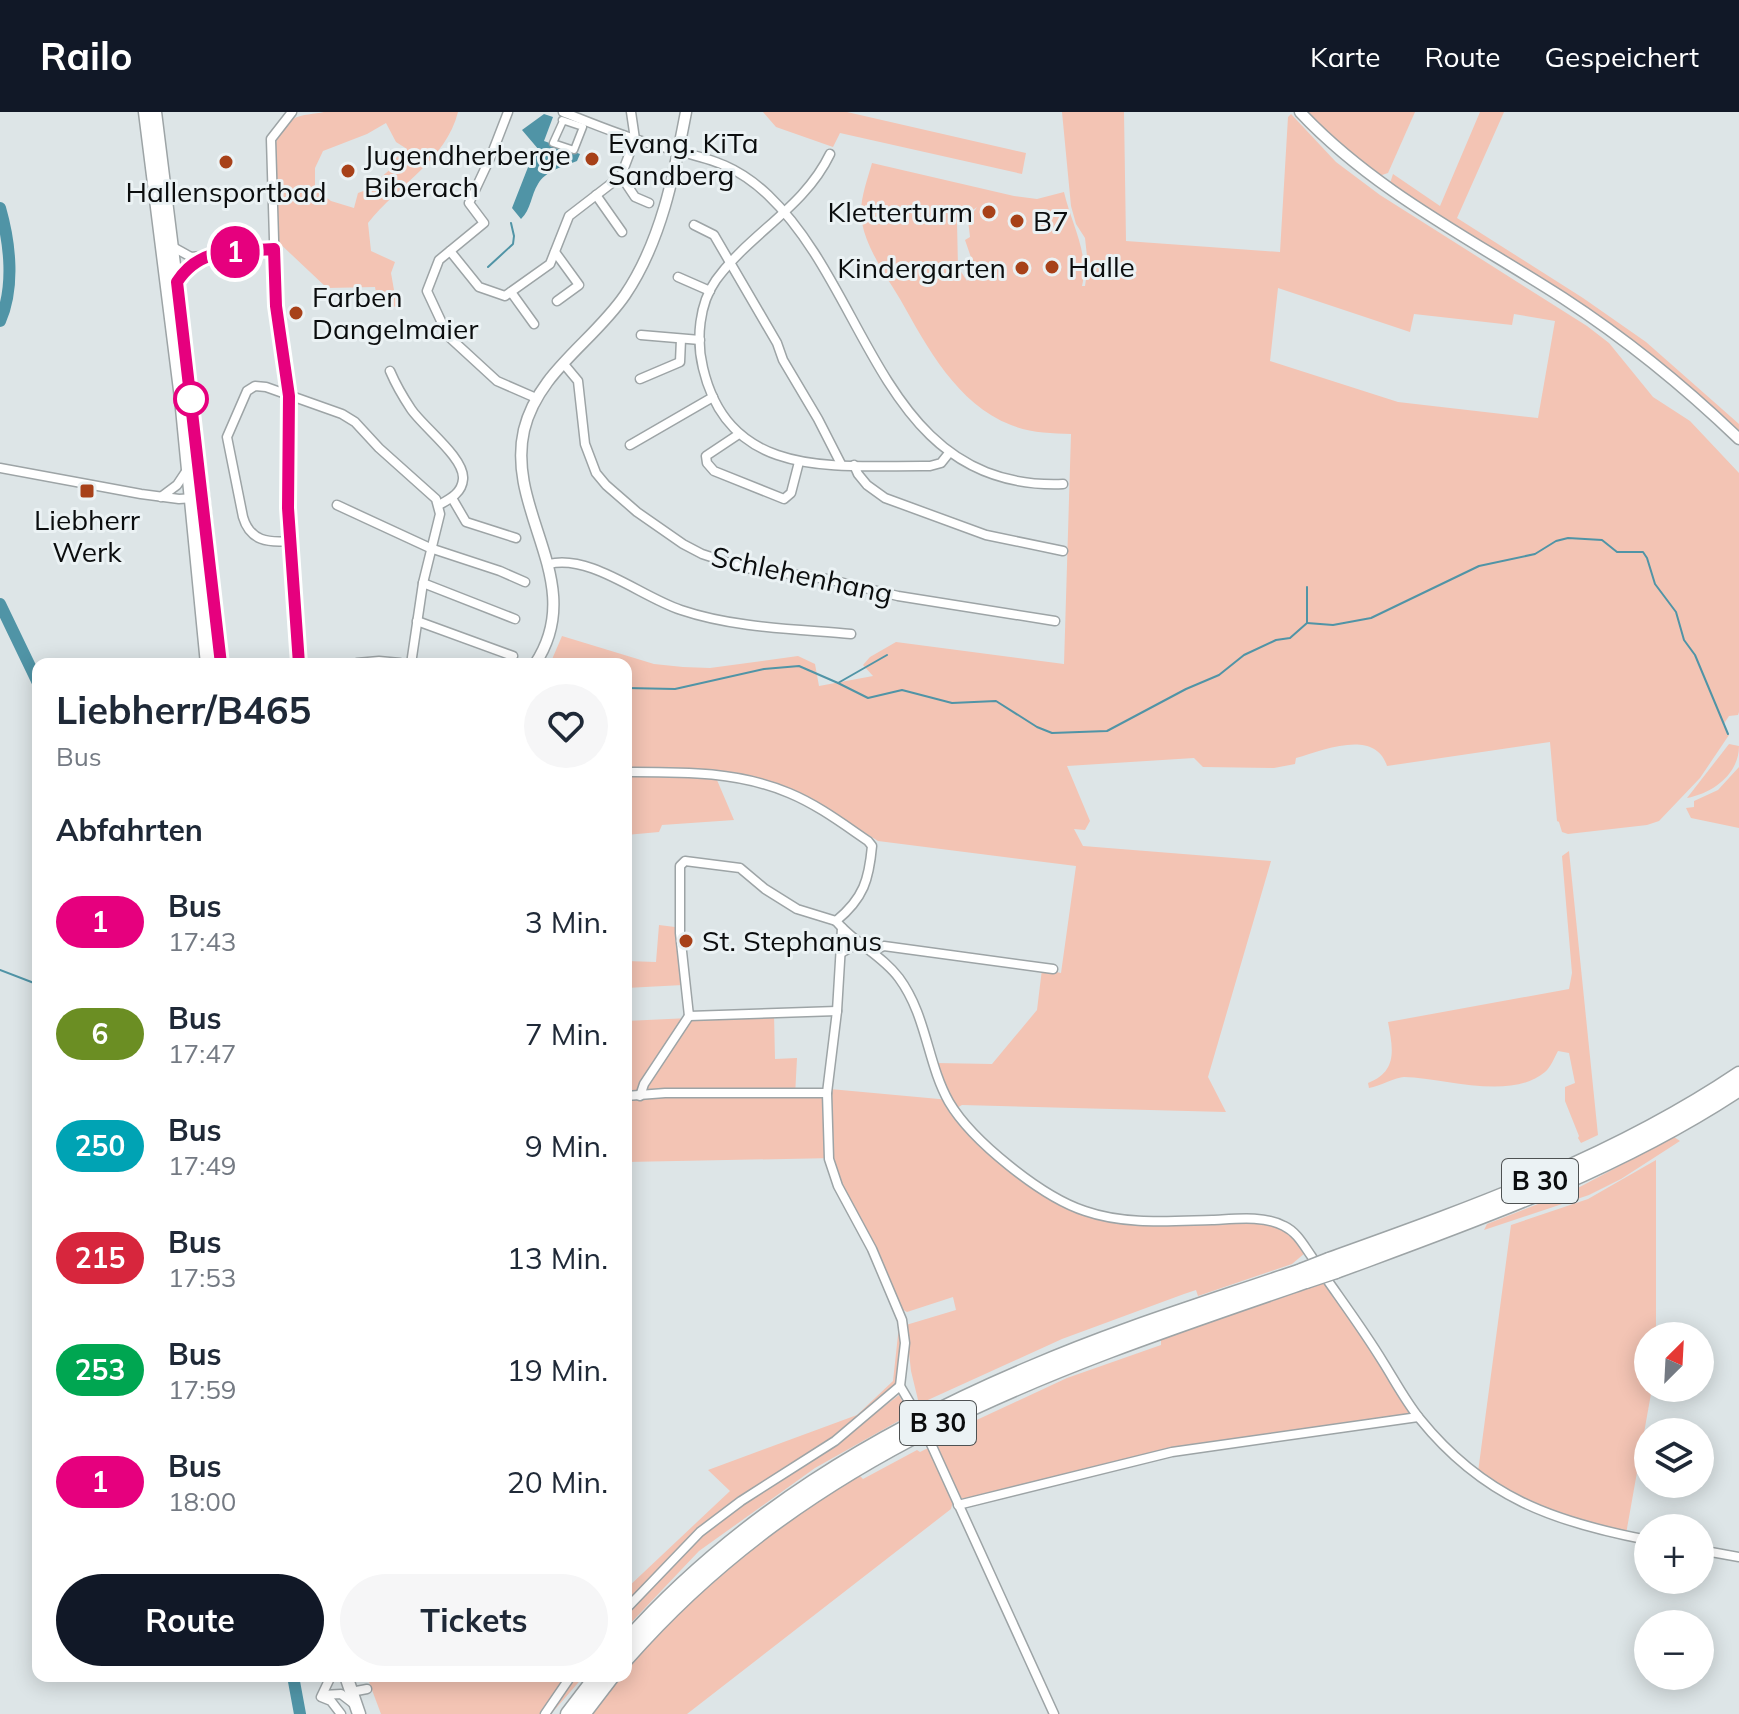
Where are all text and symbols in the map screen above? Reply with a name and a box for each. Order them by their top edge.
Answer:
text: Railo [40,32,132,80]
text: Karte [1310,39,1380,74]
text: Route [1424,39,1501,74]
text: Gespeichert [1545,39,1699,74]
place label: Evang. KiTa Sandberg [608,125,759,192]
place label: Jugendherberge Biberach [364,137,571,204]
marker: Evang. KiTa Sandberg [583,150,601,168]
marker: Hallensportbad [217,153,235,171]
marker: Jugendherberge Biberach [339,162,357,180]
place label: Hallensportbad [126,174,327,209]
place label: Kletterturm [827,194,973,229]
marker: Kletterturm [980,203,998,221]
place label: B7 [1033,203,1069,238]
marker: B7 [1008,212,1026,230]
line badge: 1 [209,226,261,278]
text: 1 [227,234,243,269]
place label: Halle [1068,249,1135,284]
place label: Kindergarten [837,250,1006,285]
marker: Halle [1043,258,1061,276]
marker: Kindergarten [1013,259,1031,277]
place label: Farben Dangelmaier [312,279,479,346]
marker: Farben Dangelmaier [287,304,305,322]
unlabelled marker [174,382,208,416]
marker: Liebherr Werk [78,482,96,500]
place label: Liebherr Werk [34,502,141,569]
street label: Schlehenhang [708,538,896,611]
button: heart [524,684,608,768]
text: Liebherr/B465 [56,686,311,734]
text: Bus [56,740,102,773]
text: Abfahrten [56,811,203,849]
text: Bus [168,887,222,925]
text: 3 Min. [525,903,608,941]
text: 1 [92,904,108,939]
place label: St. Stephanus [702,923,882,958]
text: 17:43 [168,925,236,958]
marker: St. Stephanus [677,932,695,950]
text: Bus [168,999,222,1037]
text: 7 Min. [525,1015,608,1053]
text: 6 [92,1016,108,1051]
text: 17:47 [168,1037,236,1070]
text: Bus [168,1111,222,1149]
text: 9 Min. [525,1127,608,1165]
text: 250 [75,1128,125,1163]
text: 17:49 [168,1149,236,1182]
road number: B 30 [1502,1159,1578,1203]
text: Bus [168,1223,222,1261]
text: 13 Min. [507,1239,608,1277]
text: 215 [75,1240,125,1275]
text: 17:53 [168,1261,236,1294]
north arrow [1634,1322,1714,1402]
map controls [1634,1322,1714,1690]
text: Bus [168,1335,222,1373]
text: 19 Min. [507,1351,608,1389]
text: 253 [75,1352,125,1387]
text: 17:59 [168,1373,236,1406]
road number: B 30 [900,1401,976,1445]
button: layers [1634,1418,1714,1498]
text: Bus [168,1447,222,1485]
text: 20 Min. [507,1463,608,1501]
text: 1 [92,1464,108,1499]
text: 18:00 [168,1485,236,1518]
button: + [1634,1514,1714,1594]
button: Route [56,1574,324,1666]
button: Tickets [340,1574,608,1666]
button: − [1634,1610,1714,1690]

